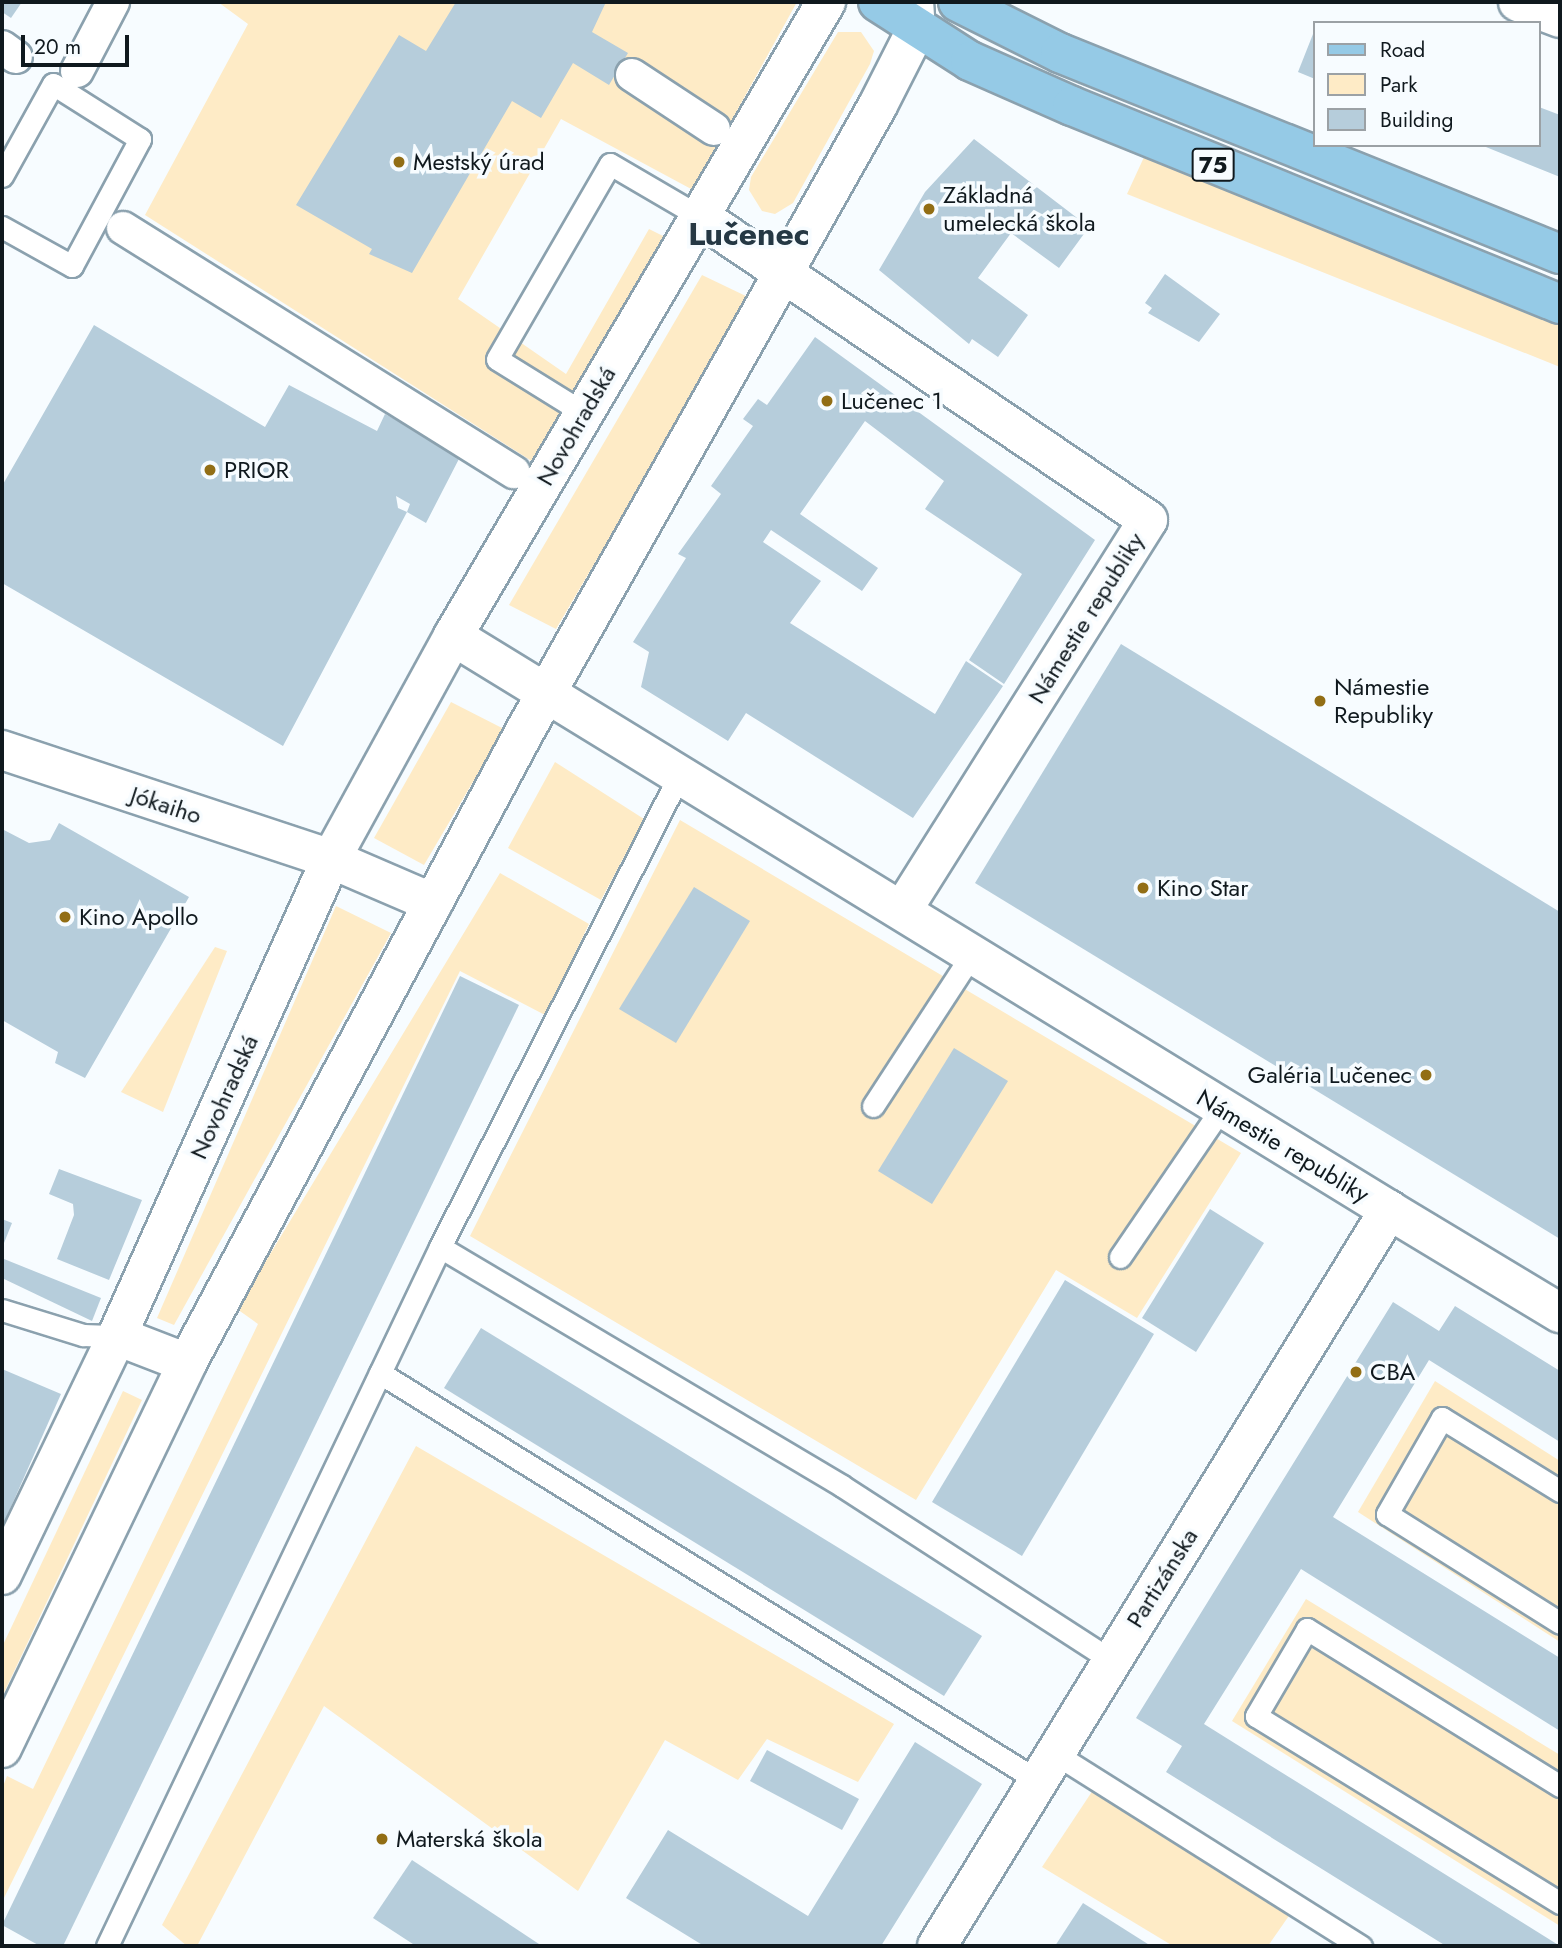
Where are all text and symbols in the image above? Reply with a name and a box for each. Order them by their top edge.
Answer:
scale bar [24,21,133,65]
legend [1314,21,1541,147]
text: 20 m [34,32,81,62]
text: Road [1380,35,1425,65]
text: Park [1380,70,1417,100]
text: Building [1380,105,1453,135]
road number: 75 [1190,146,1236,184]
place label: Mestský úrad [413,148,545,176]
marker: Mestský úrad [391,154,407,170]
place label: Základná umelecká škola [943,181,1095,237]
marker: Základná umelecká škola [921,201,937,217]
district label: Lučenec [688,215,810,253]
street label: Novohradská [530,361,622,491]
place label: Lučenec 1 [841,387,942,415]
marker: Lučenec 1 [819,393,835,409]
place label: PRIOR [224,456,289,484]
marker: PRIOR [202,462,218,478]
street label: Námestie republiky [1022,527,1150,709]
place label: Námestie Republiky [1334,673,1433,729]
marker: Námestie Republiky [1312,693,1328,709]
street label: Jókaiho [127,780,205,830]
place label: Kino Star [1157,874,1248,902]
marker: Kino Star [1135,880,1151,896]
place label: Kino Apollo [79,903,198,931]
marker: Kino Apollo [57,909,73,925]
street label: Novohradská [184,1031,264,1163]
place label: Galéria Lučenec [1248,1061,1412,1089]
marker: Galéria Lučenec [1418,1067,1434,1083]
street label: Námestie republiky [1192,1083,1374,1209]
place label: CBA [1370,1358,1415,1386]
marker: CBA [1348,1364,1364,1380]
street label: Partizánska [1120,1523,1204,1633]
place label: Materská škola [396,1825,542,1853]
marker: Materská škola [374,1831,390,1847]

